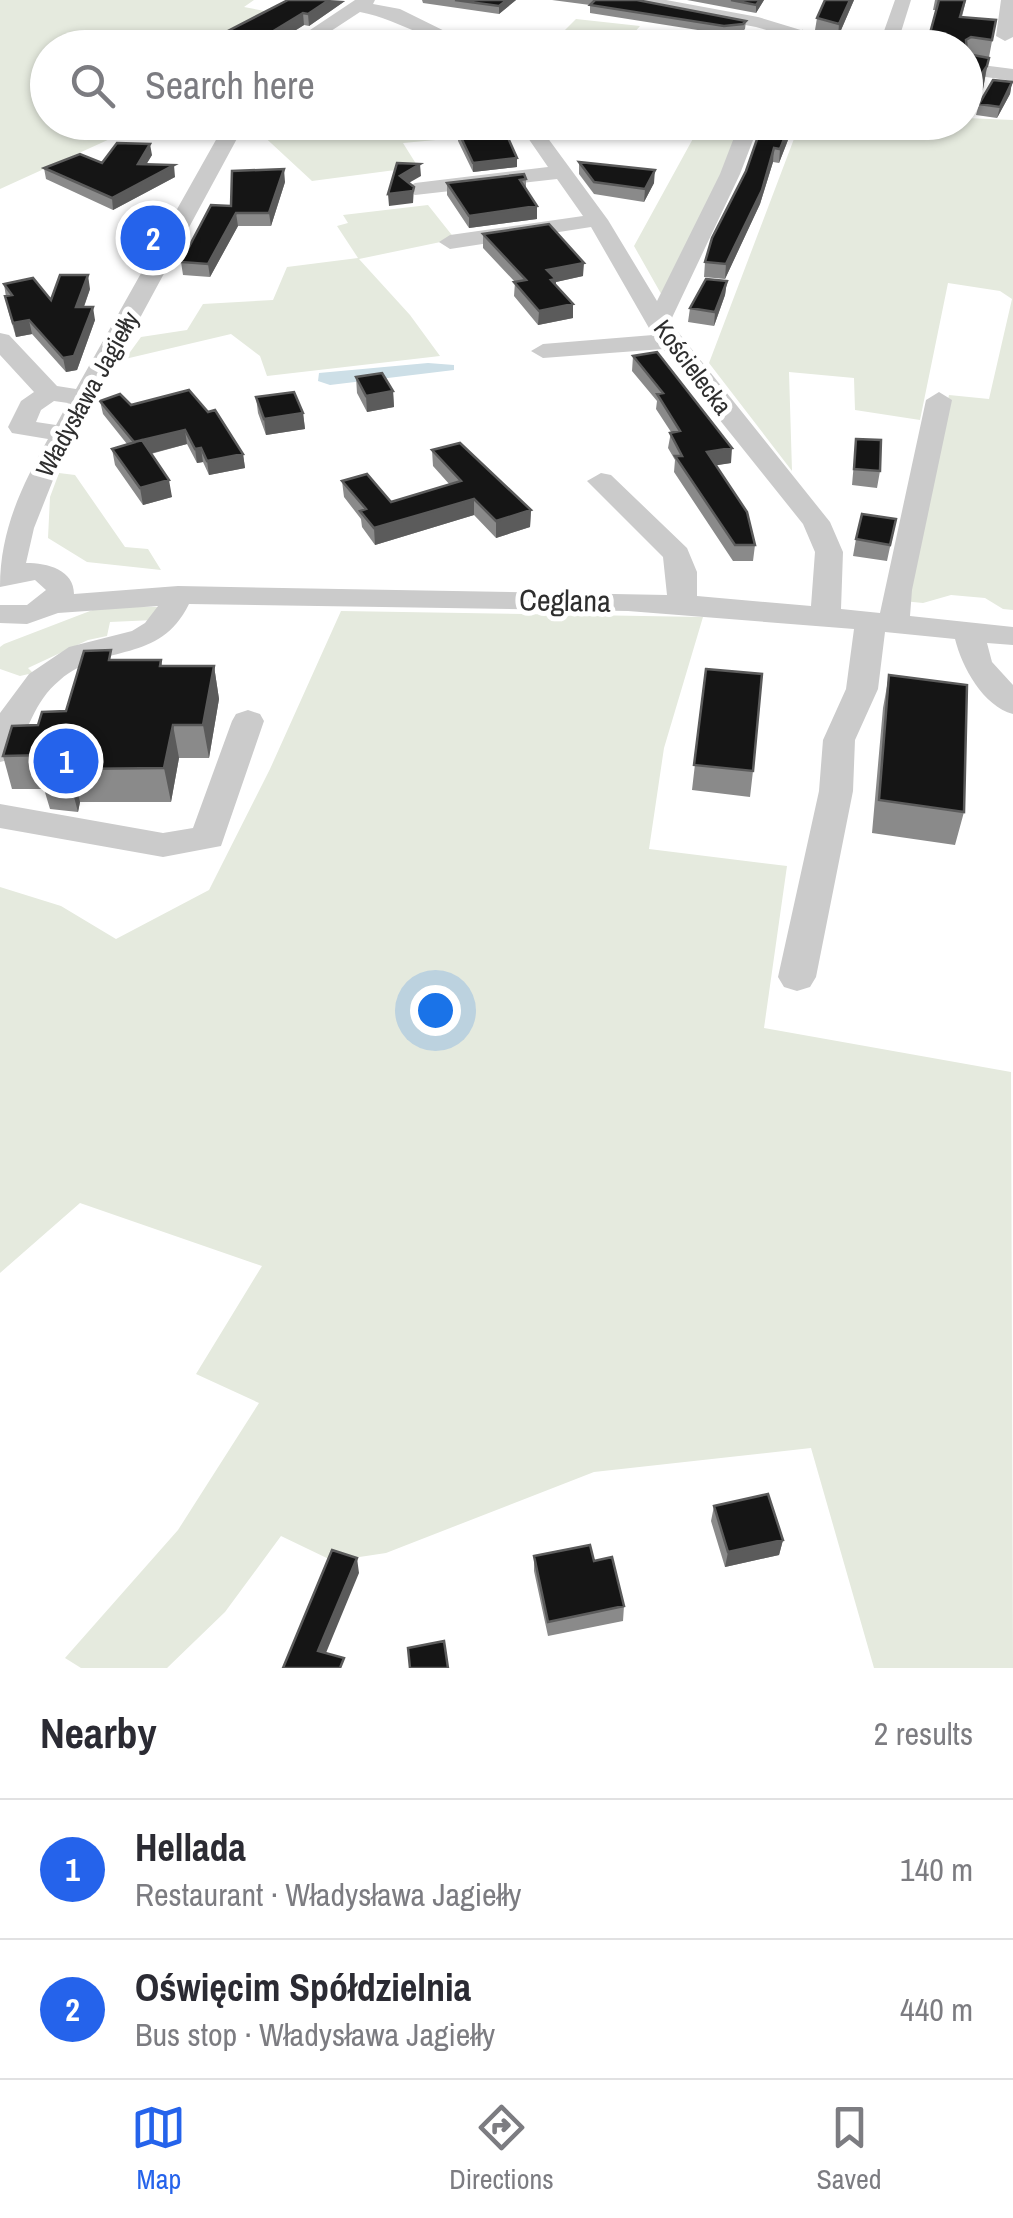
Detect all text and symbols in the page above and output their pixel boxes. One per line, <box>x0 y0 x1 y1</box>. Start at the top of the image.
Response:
search box <box>30 30 983 140</box>
icon: search <box>65 58 120 113</box>
text: Search here <box>145 60 315 111</box>
pin: 2 <box>120 200 186 276</box>
street label: Władysława Jagiełły <box>27 304 147 483</box>
street label: Kościelecka <box>646 313 740 422</box>
street label: Ceglana <box>519 579 611 621</box>
pin: 1 <box>34 724 98 798</box>
your location <box>410 985 461 1036</box>
text: Nearby <box>40 1705 157 1761</box>
text: 2 results <box>874 1712 973 1755</box>
text: Hellada <box>135 1822 246 1873</box>
text: 1 <box>65 1848 80 1891</box>
text: 140 m <box>900 1848 973 1891</box>
text: Restaurant · Władysława Jagiełły <box>135 1873 521 1916</box>
text: Oświęcim Spółdzielnia <box>135 1962 471 2013</box>
text: 2 <box>65 1988 80 2031</box>
text: 440 m <box>900 1988 973 2031</box>
text: Bus stop · Władysława Jagiełły <box>135 2013 495 2056</box>
tab: Map <box>131 2100 186 2198</box>
tab: Directions <box>449 2100 554 2198</box>
tab: Saved <box>817 2100 882 2198</box>

